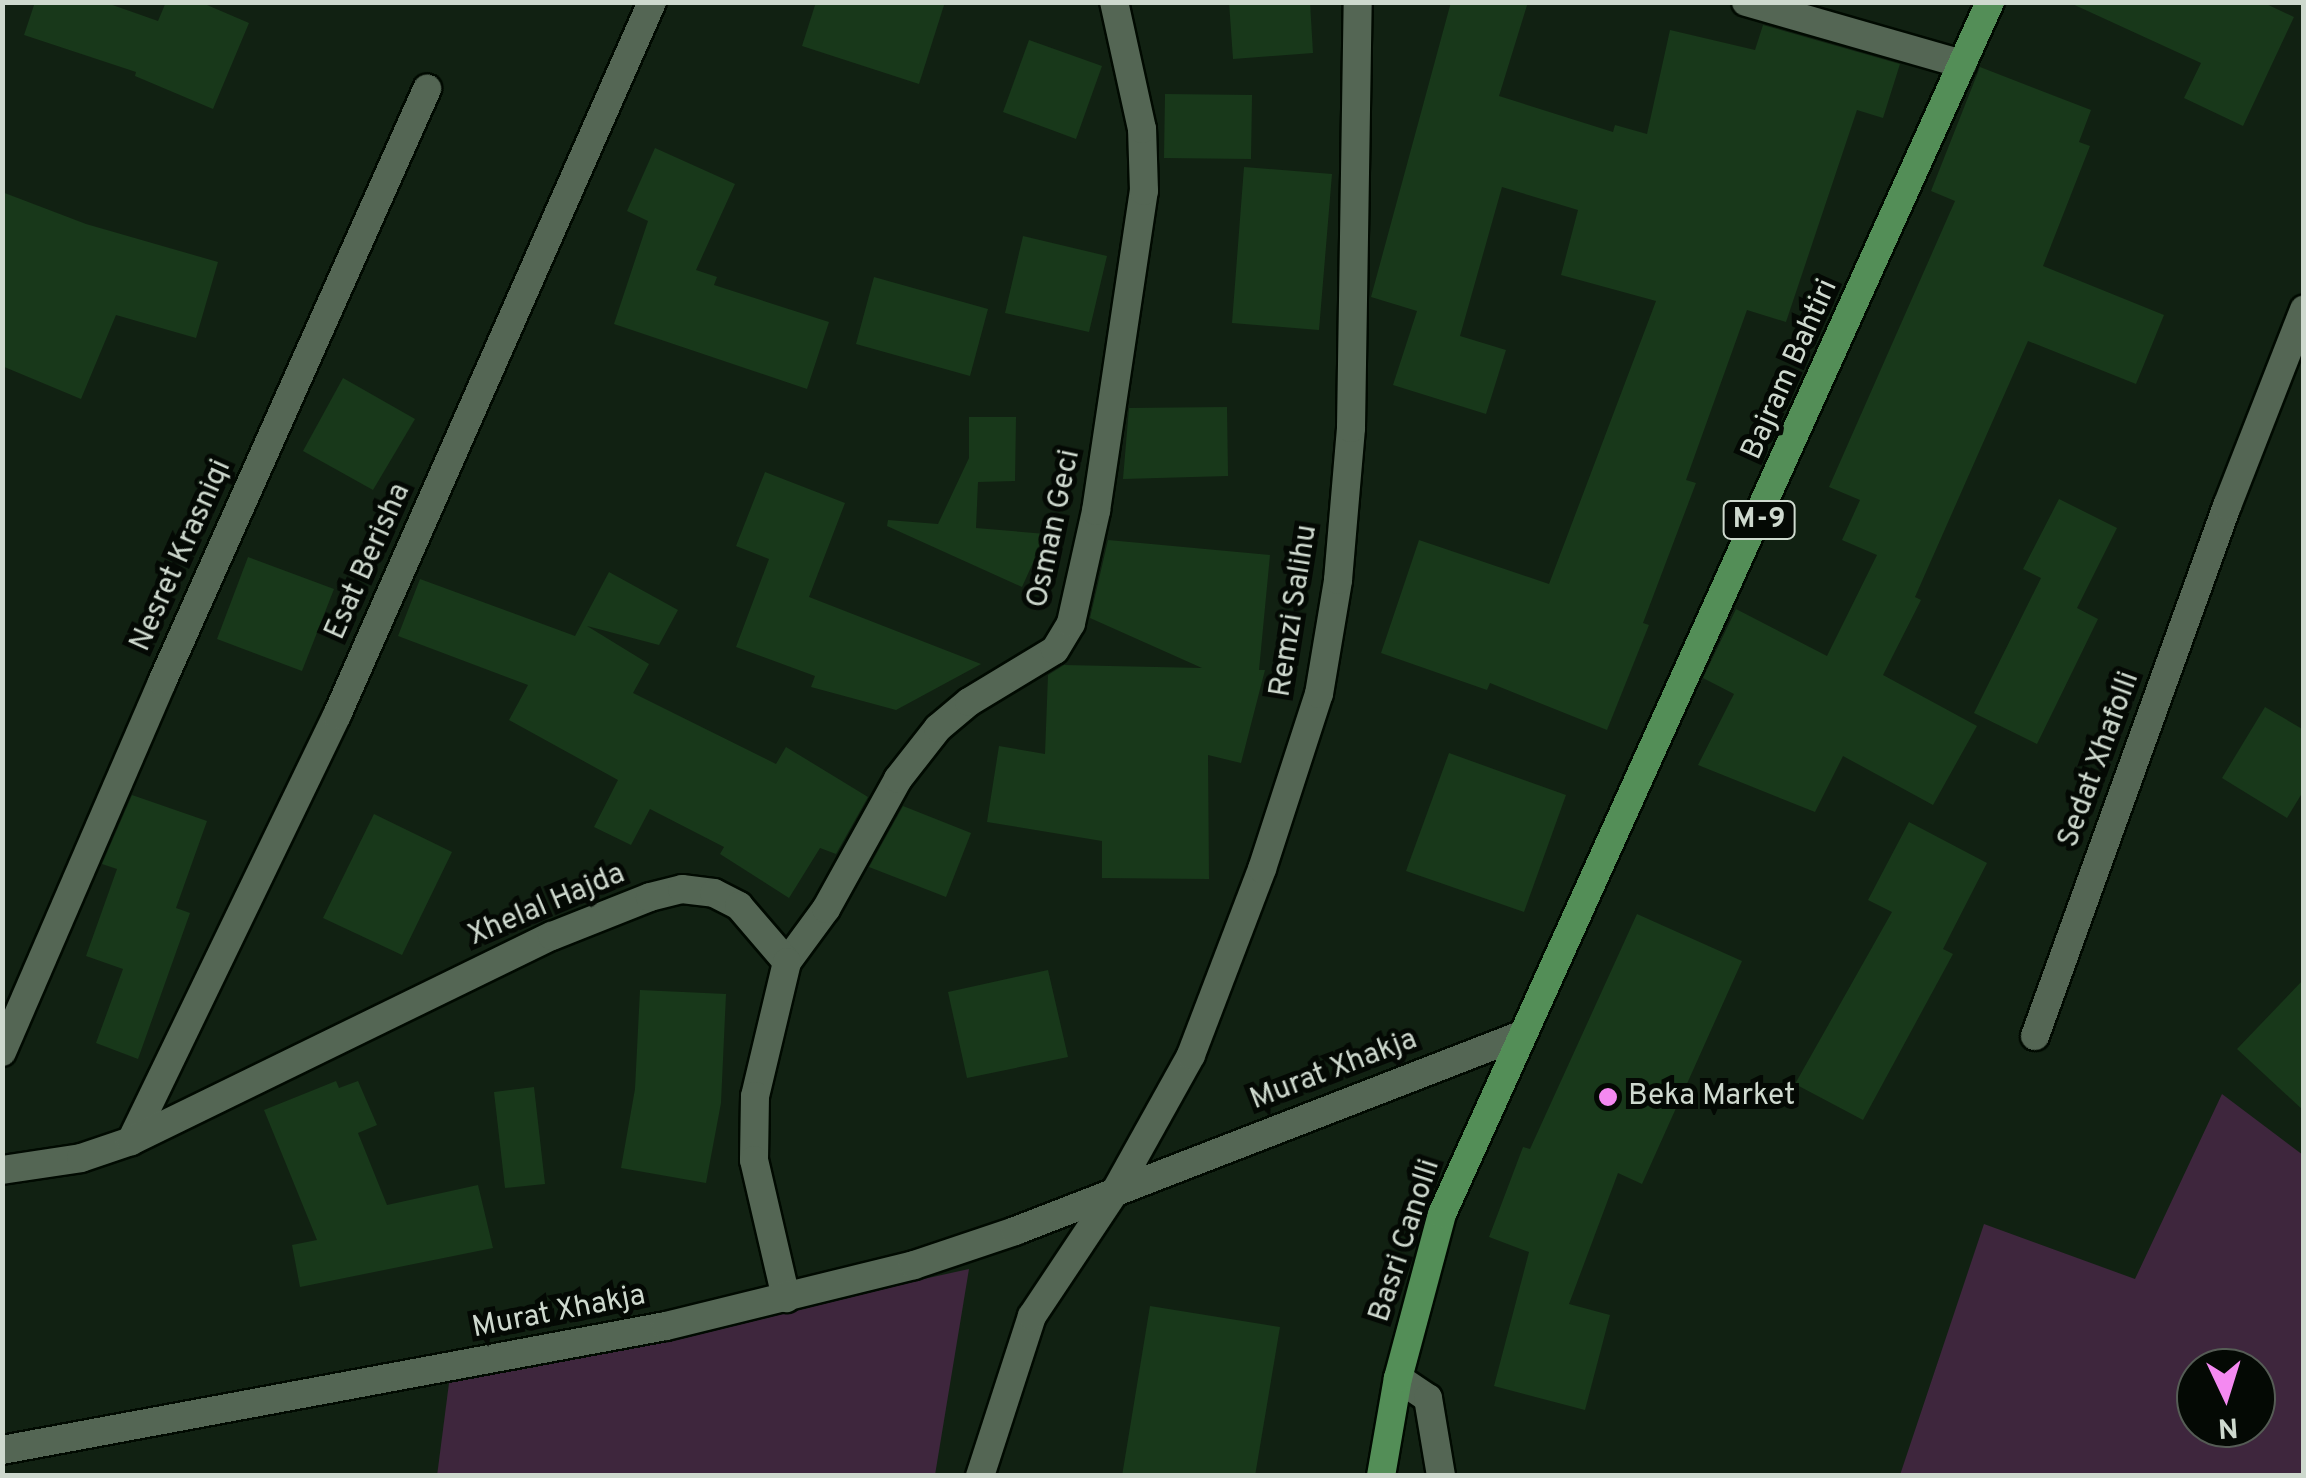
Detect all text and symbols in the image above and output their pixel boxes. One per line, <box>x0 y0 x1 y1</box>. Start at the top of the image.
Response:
street label: Bajram Bahtiri <box>1735 274 1847 466</box>
street label: Osman Geci <box>1021 447 1089 611</box>
street label: Nesret Krasniqi <box>124 455 240 657</box>
street label: Esat Berisha <box>319 478 419 646</box>
road number: M-9 <box>1722 497 1796 543</box>
street label: Remzi Salihu <box>1264 522 1326 700</box>
street label: Sedat Xhafolli <box>2052 667 2148 853</box>
street label: Xhelal Hajda <box>463 857 631 955</box>
street label: Murat Xhakja <box>1246 1023 1422 1119</box>
place label: Beka Market <box>1628 1079 1795 1115</box>
marker: Beka Market <box>1597 1086 1619 1108</box>
street label: Basri Canolli <box>1363 1155 1449 1327</box>
street label: Murat Xhakja <box>469 1279 649 1347</box>
north arrow <box>2176 1348 2276 1448</box>
text: N <box>2217 1407 2239 1445</box>

